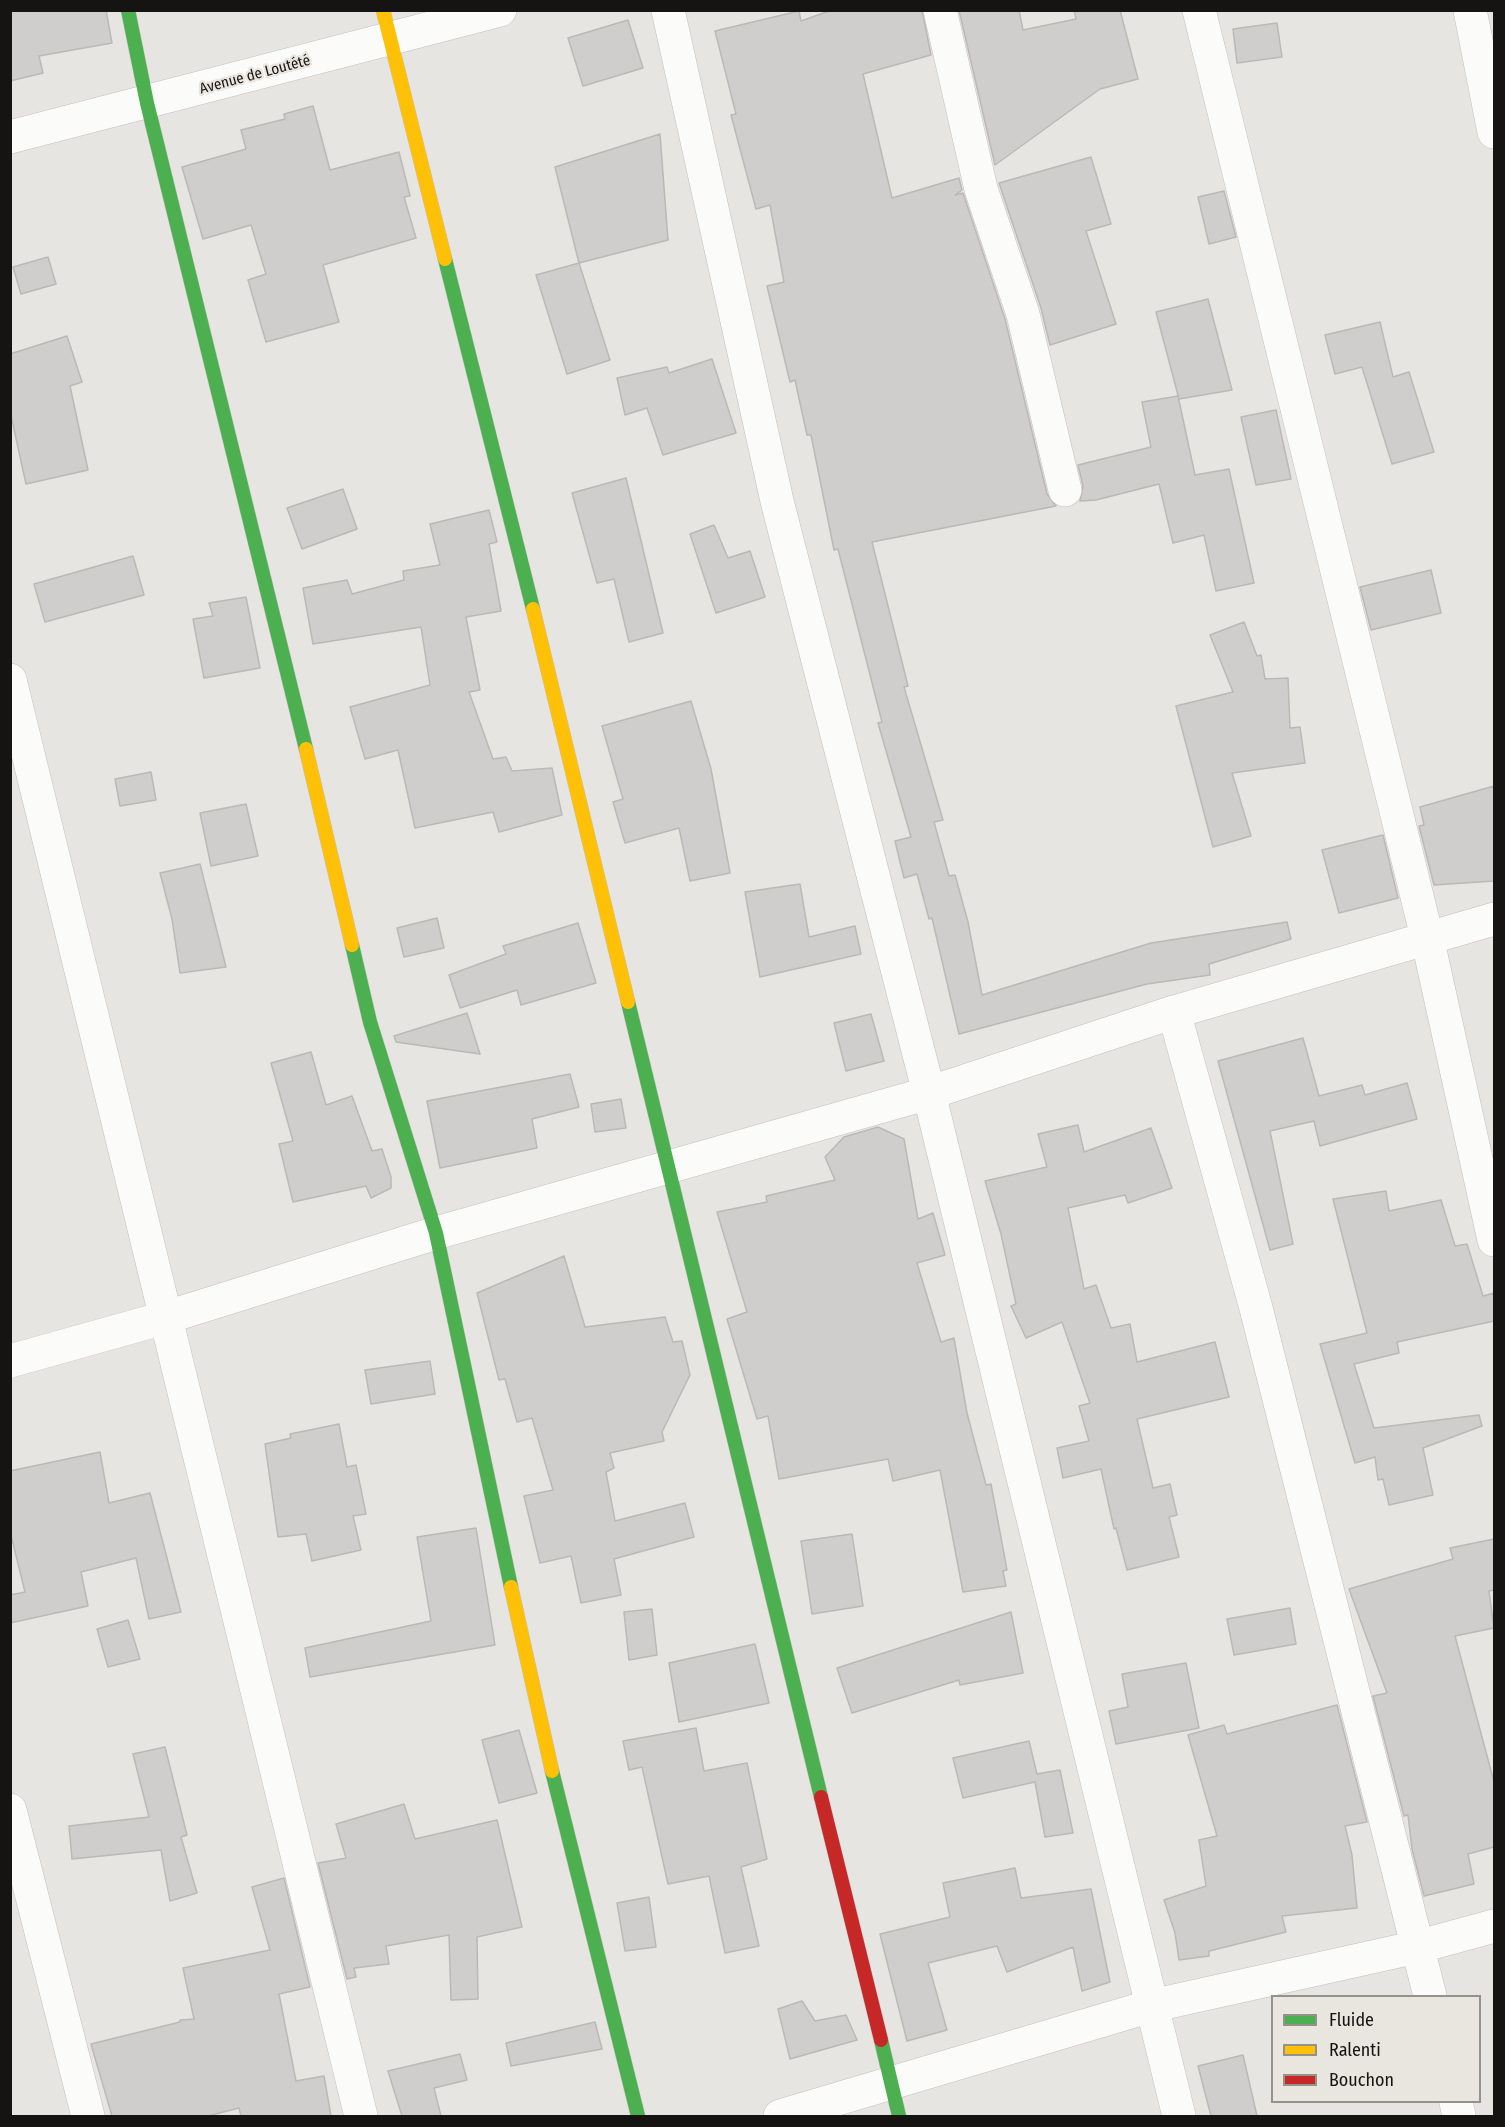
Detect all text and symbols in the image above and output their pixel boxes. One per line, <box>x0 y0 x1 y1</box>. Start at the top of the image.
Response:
street label: Avenue de Loutété <box>198 52 312 98</box>
legend <box>1271 1995 1481 2103</box>
text: Fluide <box>1329 2009 1374 2031</box>
text: Ralenti <box>1329 2039 1381 2061</box>
text: Bouchon <box>1329 2069 1394 2091</box>

